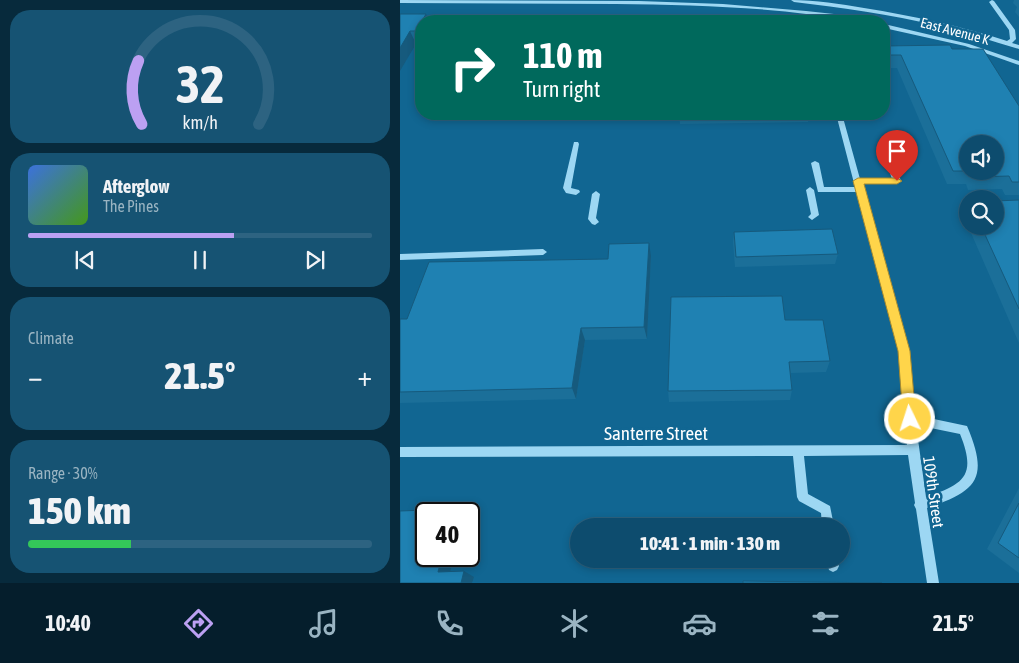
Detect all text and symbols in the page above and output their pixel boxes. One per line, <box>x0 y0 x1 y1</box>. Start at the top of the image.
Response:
street label: East Avenue K <box>919 14 991 48</box>
icon: right <box>440 35 505 100</box>
text: 110 m <box>523 35 602 75</box>
text: 32 <box>176 54 224 114</box>
text: Turn right <box>523 76 600 102</box>
text: km/h <box>182 112 218 133</box>
pin <box>876 130 918 181</box>
map controls <box>959 135 1004 235</box>
button: sound <box>959 135 1004 180</box>
icon: arrive <box>883 137 911 165</box>
text: Afterglow <box>103 175 170 197</box>
button: search <box>959 190 1004 235</box>
text: The Pines <box>103 197 159 215</box>
icon: previous <box>71 246 99 274</box>
icon: pause <box>186 246 214 274</box>
icon: next <box>301 246 329 274</box>
text: Climate <box>28 329 74 347</box>
text: 21.5° <box>165 354 235 397</box>
text: − <box>28 360 43 392</box>
text: + <box>357 360 372 392</box>
position arrow <box>883 392 935 444</box>
street label: Santerre Street <box>604 422 708 444</box>
street label: 109th Street <box>920 455 948 529</box>
text: Range · 30% <box>28 464 98 482</box>
text: 150 km <box>28 489 131 532</box>
speed limit sign: 40 <box>415 502 480 567</box>
text: 10:41 · 1 min · 130 m <box>640 532 780 554</box>
icon: directions <box>181 606 216 641</box>
icon: music <box>306 606 341 641</box>
icon: phone <box>432 606 467 641</box>
icon: climate <box>557 606 592 641</box>
icon: car <box>682 606 717 641</box>
icon: filters <box>808 606 843 641</box>
text: 10:40 <box>45 610 91 636</box>
text: 21.5° <box>933 610 974 636</box>

